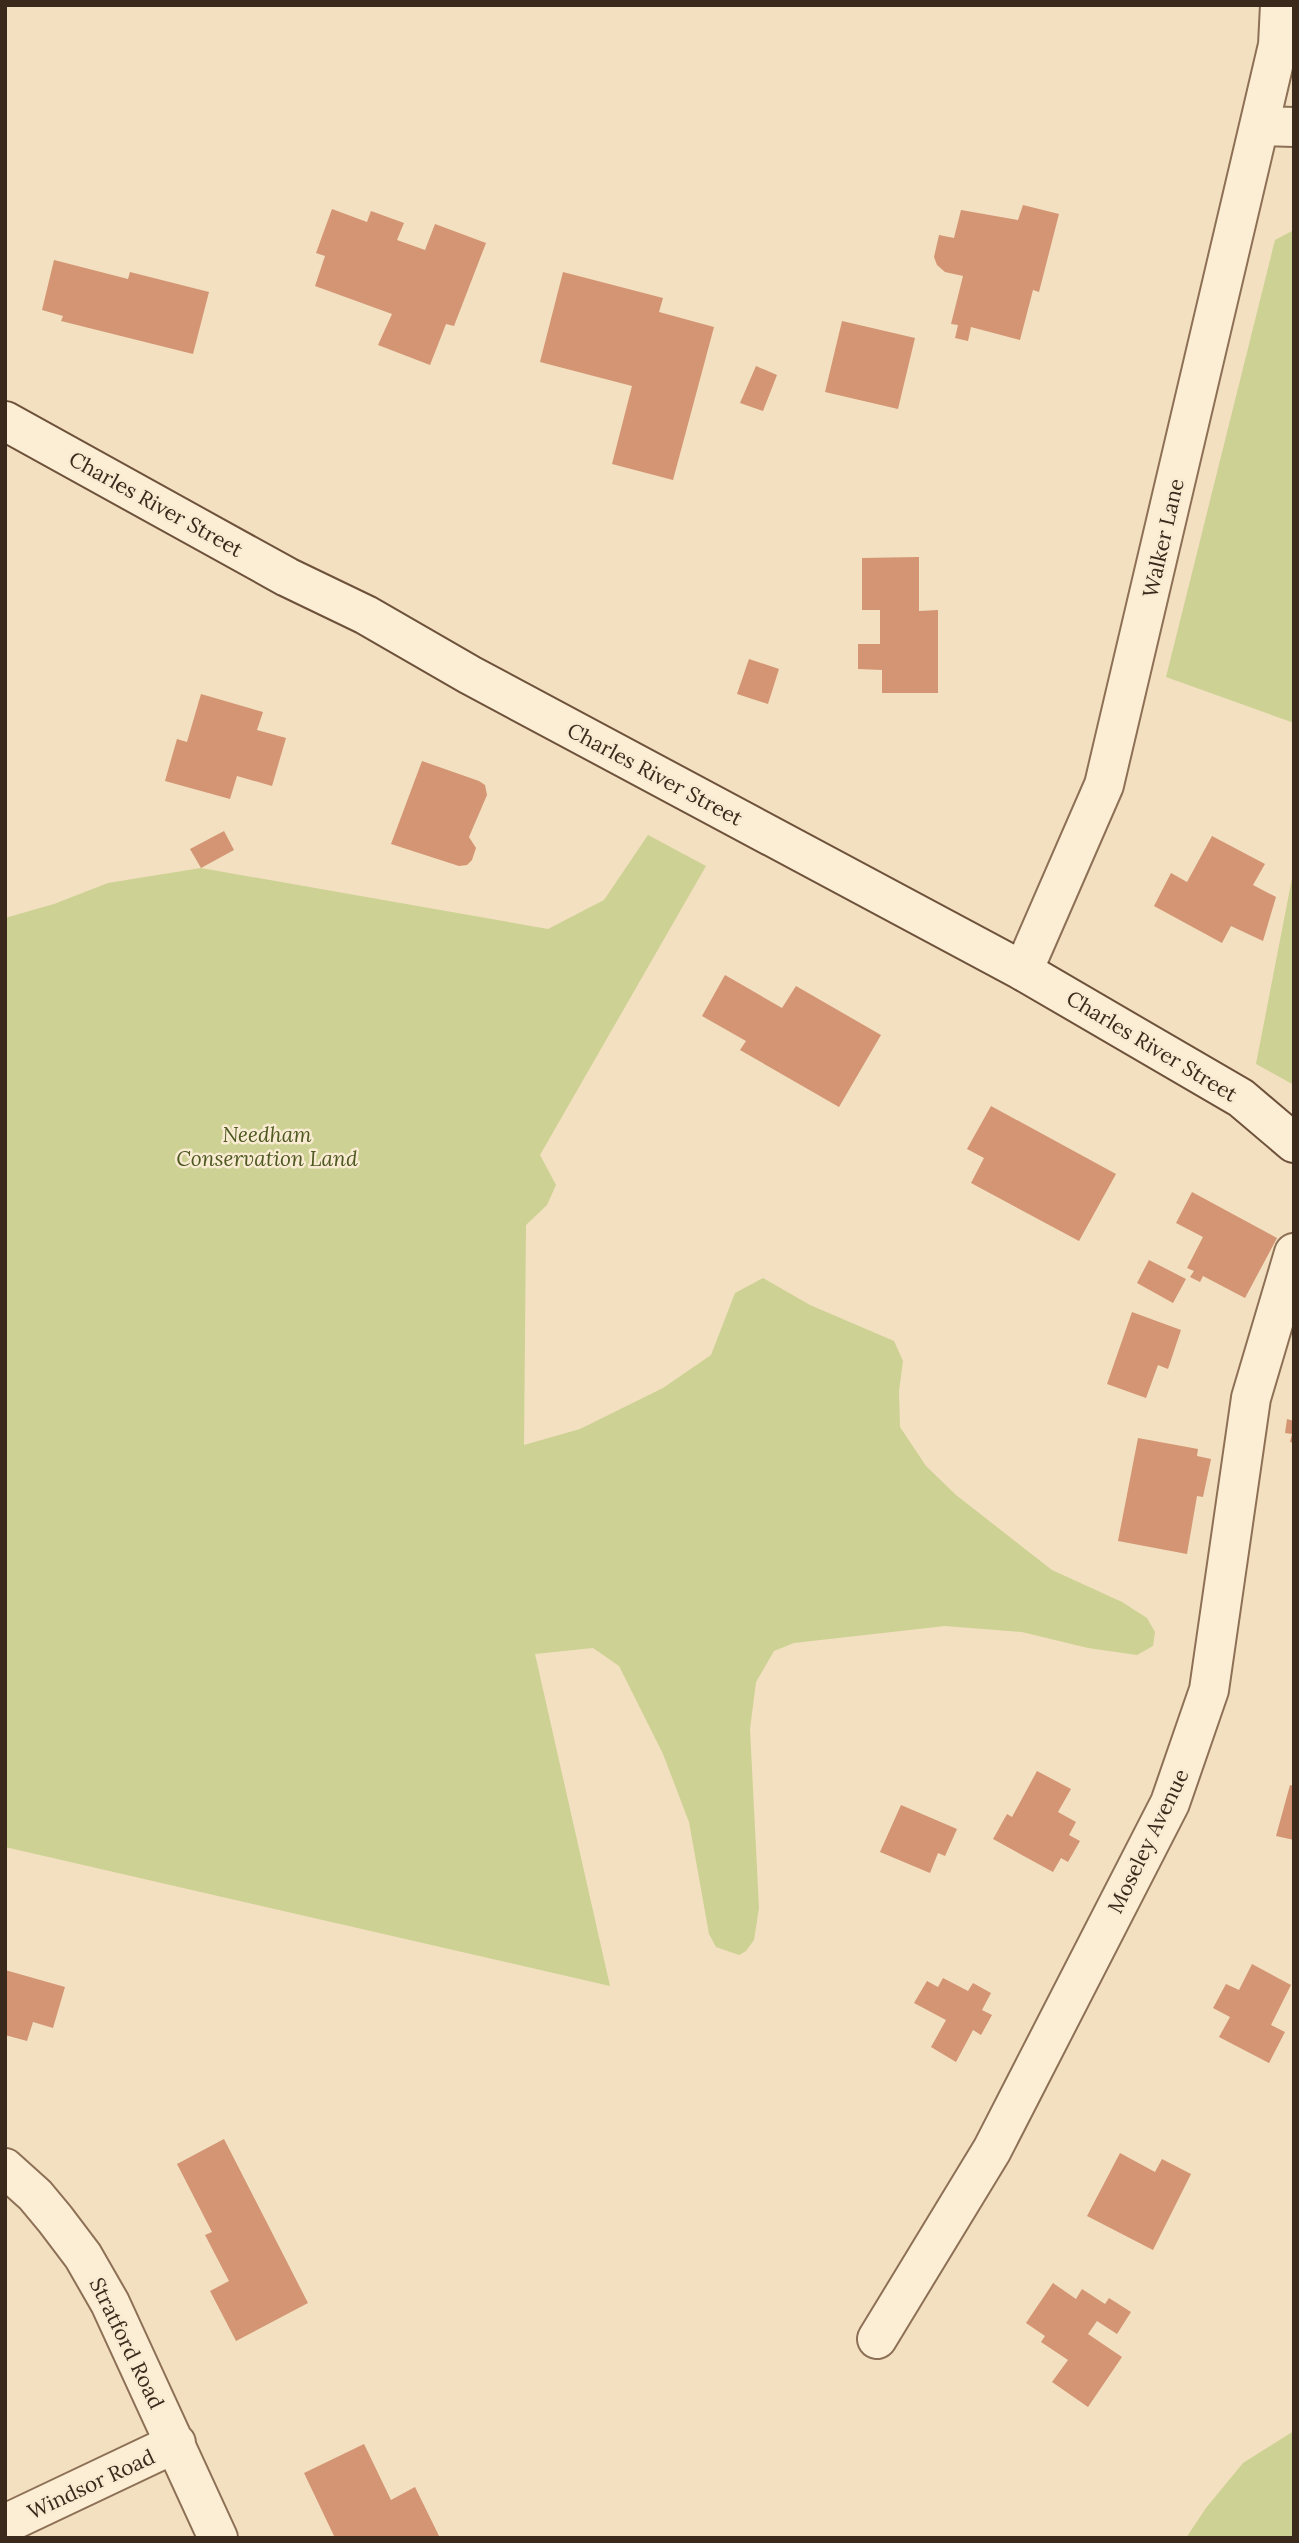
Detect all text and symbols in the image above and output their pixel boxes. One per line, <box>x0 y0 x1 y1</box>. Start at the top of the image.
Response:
street label: Charles River Street <box>64 445 248 563</box>
street label: Walker Lane <box>1136 476 1190 600</box>
street label: Charles River Street <box>563 716 748 832</box>
street label: Charles River Street <box>1062 984 1243 1108</box>
park label: Needham Conservation Land <box>176 1121 358 1172</box>
street label: Moseley Avenue <box>1101 1764 1195 1918</box>
street label: Stratford Road <box>84 2273 170 2413</box>
street label: Windsor Road <box>23 2443 159 2525</box>

